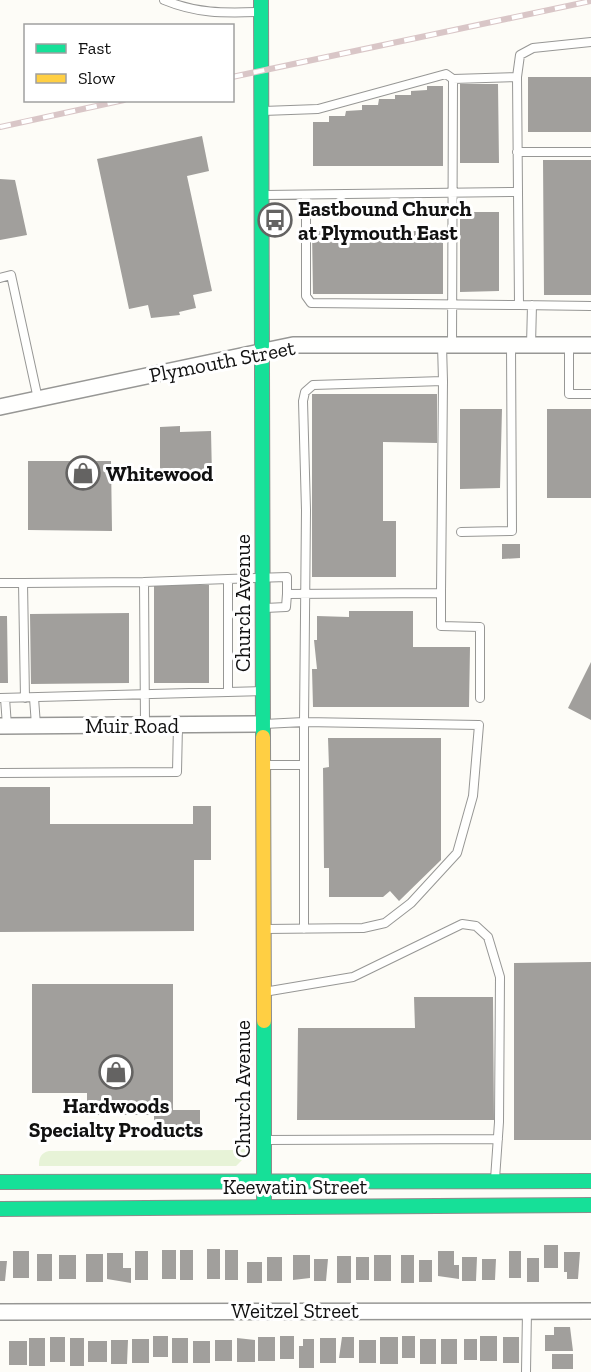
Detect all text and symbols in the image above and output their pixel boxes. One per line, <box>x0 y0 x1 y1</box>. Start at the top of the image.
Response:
legend <box>24 24 234 102</box>
text: Fast <box>78 37 111 59</box>
text: Slow <box>78 67 115 89</box>
place label: Eastbound Church at Plymouth East <box>298 196 472 245</box>
bus stop icon: Eastbound Church at Plymouth East <box>257 202 293 238</box>
street label: Plymouth Street <box>147 335 297 387</box>
shop icon: Whitewood <box>65 455 101 491</box>
place label: Whitewood <box>106 461 213 486</box>
street label: Church Avenue <box>230 534 255 672</box>
street label: Muir Road <box>85 713 180 738</box>
street label: Church Avenue <box>230 1020 255 1158</box>
shop icon: Hardwoods Specialty Products <box>98 1054 134 1090</box>
place label: Hardwoods Specialty Products <box>29 1093 204 1142</box>
street label: Keewatin Street <box>223 1174 368 1199</box>
street label: Weitzel Street <box>231 1298 359 1323</box>

